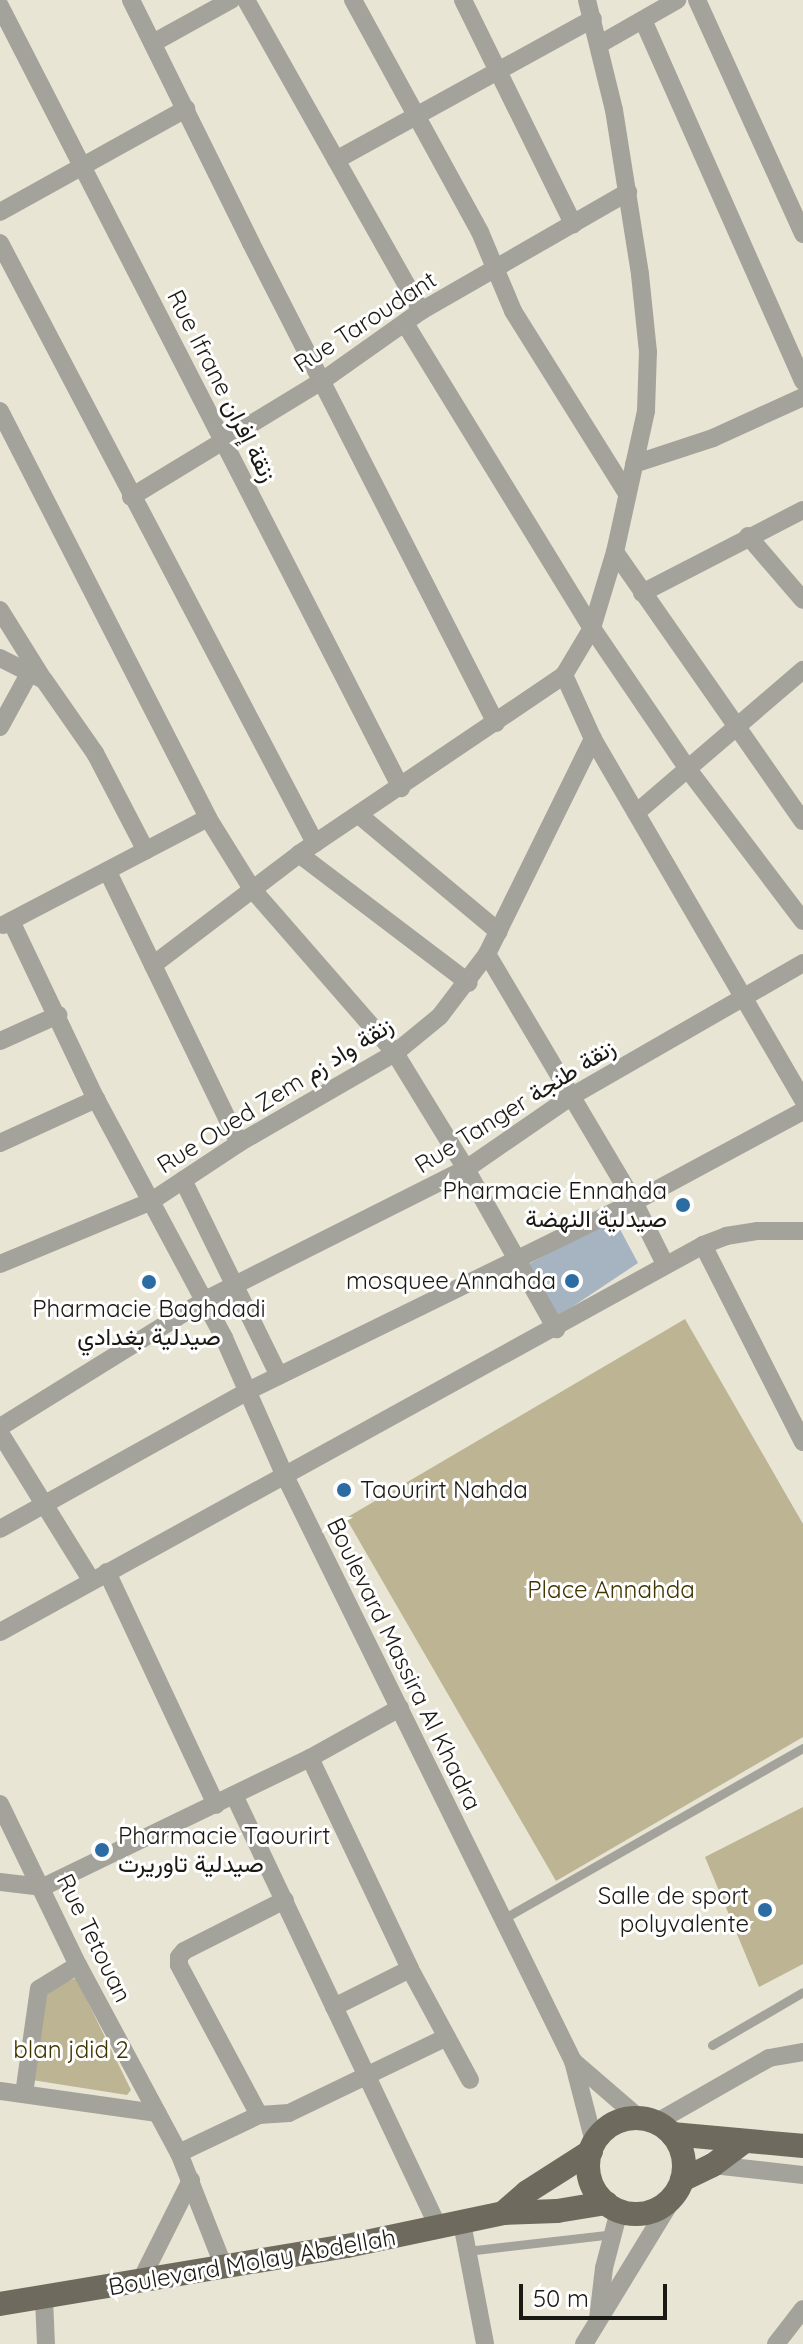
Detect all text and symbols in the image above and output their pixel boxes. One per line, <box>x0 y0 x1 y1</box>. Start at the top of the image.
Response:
street label: Rue Taroudant <box>288 265 442 379</box>
street label: Rue Ifrane زنقة إفران <box>161 285 283 487</box>
street label: Rue Oued Zem زنقة واد زم <box>152 1010 398 1180</box>
street label: Rue Tanger زنقة طنجة <box>409 1033 621 1179</box>
place label: Pharmacie Ennahda صيدلية النهضة <box>443 1177 667 1233</box>
marker: Pharmacie Ennahda صيدلية النهضة <box>674 1196 692 1214</box>
place label: mosquee Annahda <box>346 1267 556 1295</box>
marker: mosquee Annahda <box>563 1272 581 1290</box>
marker: Pharmacie Baghdadi صيدلية بغدادي <box>140 1273 158 1291</box>
place label: Pharmacie Baghdadi صيدلية بغدادي <box>32 1295 266 1351</box>
place label: Taourirt Nahda <box>360 1476 528 1504</box>
marker: Taourirt Nahda <box>335 1481 353 1499</box>
street label: Boulevard Massira Al Khadra <box>321 1513 487 1815</box>
park label: Place Annahda <box>527 1576 695 1604</box>
place label: Pharmacie Taourirt صيدلية تاوريرت <box>118 1822 330 1878</box>
marker: Pharmacie Taourirt صيدلية تاوريرت <box>93 1841 111 1859</box>
street label: Rue Tetouan <box>51 1869 137 2007</box>
place label: Salle de sport polyvalente <box>598 1882 749 1938</box>
marker: Salle de sport polyvalente <box>756 1901 774 1919</box>
park label: blan jdid 2 <box>13 2036 129 2064</box>
street label: Boulevard Molay Abdellah <box>106 2223 398 2301</box>
scale bar <box>523 2268 671 2318</box>
text: 50 m <box>533 2283 589 2313</box>

